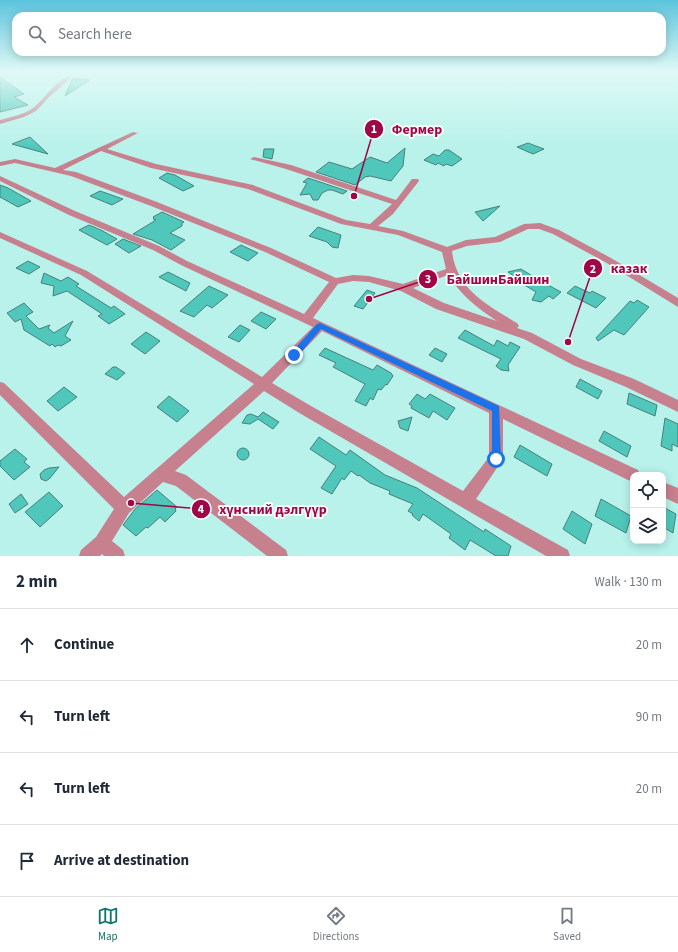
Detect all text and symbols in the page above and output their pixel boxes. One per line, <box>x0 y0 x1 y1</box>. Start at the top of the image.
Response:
search box <box>12 12 666 56</box>
icon: search <box>26 23 48 45</box>
text: Search here <box>58 24 132 45</box>
callout: Фермер <box>364 116 450 142</box>
text: Фермер <box>392 120 442 140</box>
text: 1 <box>371 121 377 138</box>
callout: казак <box>583 255 656 281</box>
text: казак <box>611 259 648 279</box>
text: 2 <box>590 261 596 278</box>
callout: БайшинБайшин <box>418 266 557 292</box>
text: БайшинБайшин <box>447 270 549 290</box>
text: 3 <box>425 271 431 288</box>
route end <box>285 346 303 364</box>
route start <box>487 450 505 468</box>
map controls <box>630 472 666 544</box>
button: locate <box>630 472 666 508</box>
callout: хүнсний дэлгүүр <box>191 496 335 522</box>
text: хүнсний дэлгүүр <box>219 500 327 520</box>
text: 4 <box>198 501 205 518</box>
button: layers <box>630 508 666 544</box>
text: 2 min <box>16 570 57 594</box>
text: Walk · 130 m <box>594 573 662 591</box>
icon: ahead <box>16 634 38 656</box>
text: Continue <box>54 634 114 655</box>
text: 20 m <box>636 636 662 654</box>
icon: left <box>16 706 38 728</box>
text: Turn left <box>54 706 110 727</box>
text: 90 m <box>636 708 662 726</box>
icon: left <box>16 778 38 800</box>
text: Turn left <box>54 778 110 799</box>
text: 20 m <box>636 780 662 798</box>
icon: arrive <box>16 850 38 872</box>
text: Arrive at destination <box>54 850 189 871</box>
tab: Map <box>97 905 119 944</box>
tab: Directions <box>313 905 359 944</box>
tab: Saved <box>553 905 581 944</box>

